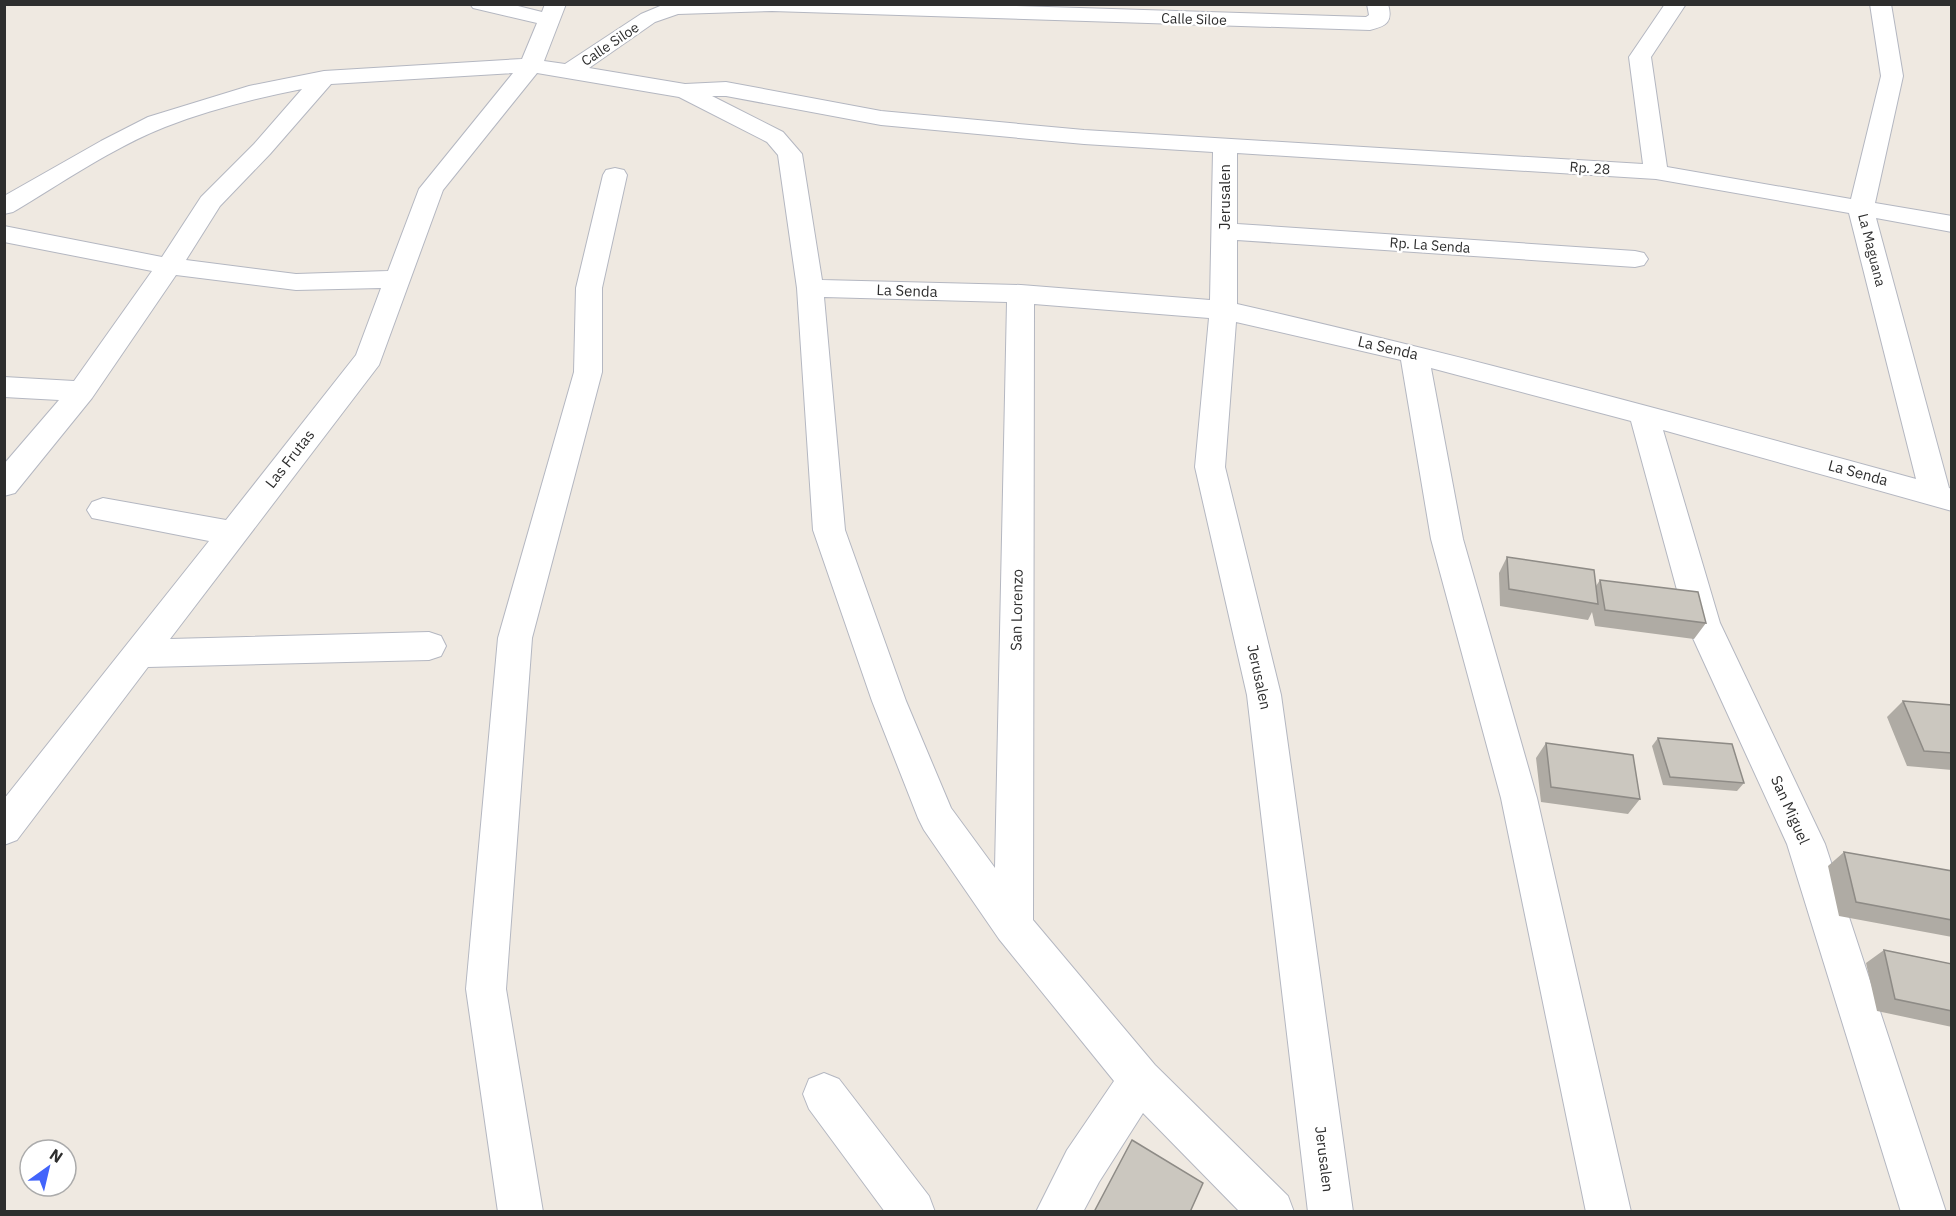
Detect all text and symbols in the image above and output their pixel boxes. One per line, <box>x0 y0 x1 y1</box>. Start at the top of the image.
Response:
street label: Calle Siloe <box>1161 9 1227 29</box>
street label: Calle Siloe <box>578 18 643 70</box>
street label: Rp. 28 <box>1569 158 1611 178</box>
street label: Jerusalen <box>1215 164 1234 230</box>
street label: La Maguana <box>1854 212 1890 289</box>
street label: Rp. La Senda <box>1389 233 1472 257</box>
street label: La Senda <box>876 280 938 301</box>
street label: La Senda <box>1356 331 1420 364</box>
street label: Las Frutas <box>261 426 318 492</box>
street label: La Senda <box>1826 455 1890 490</box>
street label: San Lorenzo <box>1006 569 1027 651</box>
street label: Jerusalen <box>1243 643 1276 711</box>
street label: San Miguel <box>1767 772 1814 847</box>
street label: Jerusalen <box>1311 1125 1338 1193</box>
north arrow <box>18 1138 78 1198</box>
text: N <box>46 1144 67 1167</box>

